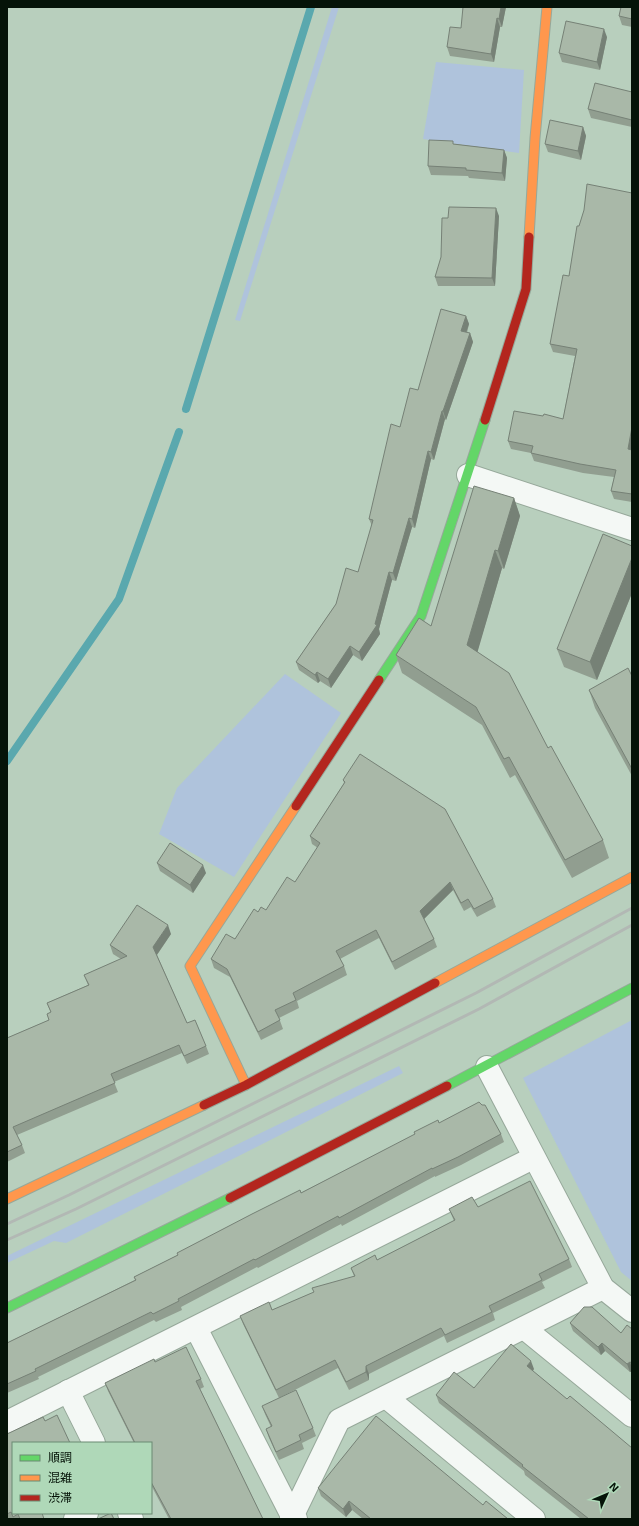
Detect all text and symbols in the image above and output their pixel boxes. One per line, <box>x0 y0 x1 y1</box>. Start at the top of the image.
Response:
legend <box>12 1442 152 1514</box>
text: 順調 <box>48 1450 72 1464</box>
text: 混雑 <box>48 1470 72 1484</box>
north arrow <box>587 1474 627 1514</box>
text: N <box>607 1479 622 1494</box>
text: 渋滞 <box>48 1490 72 1504</box>

